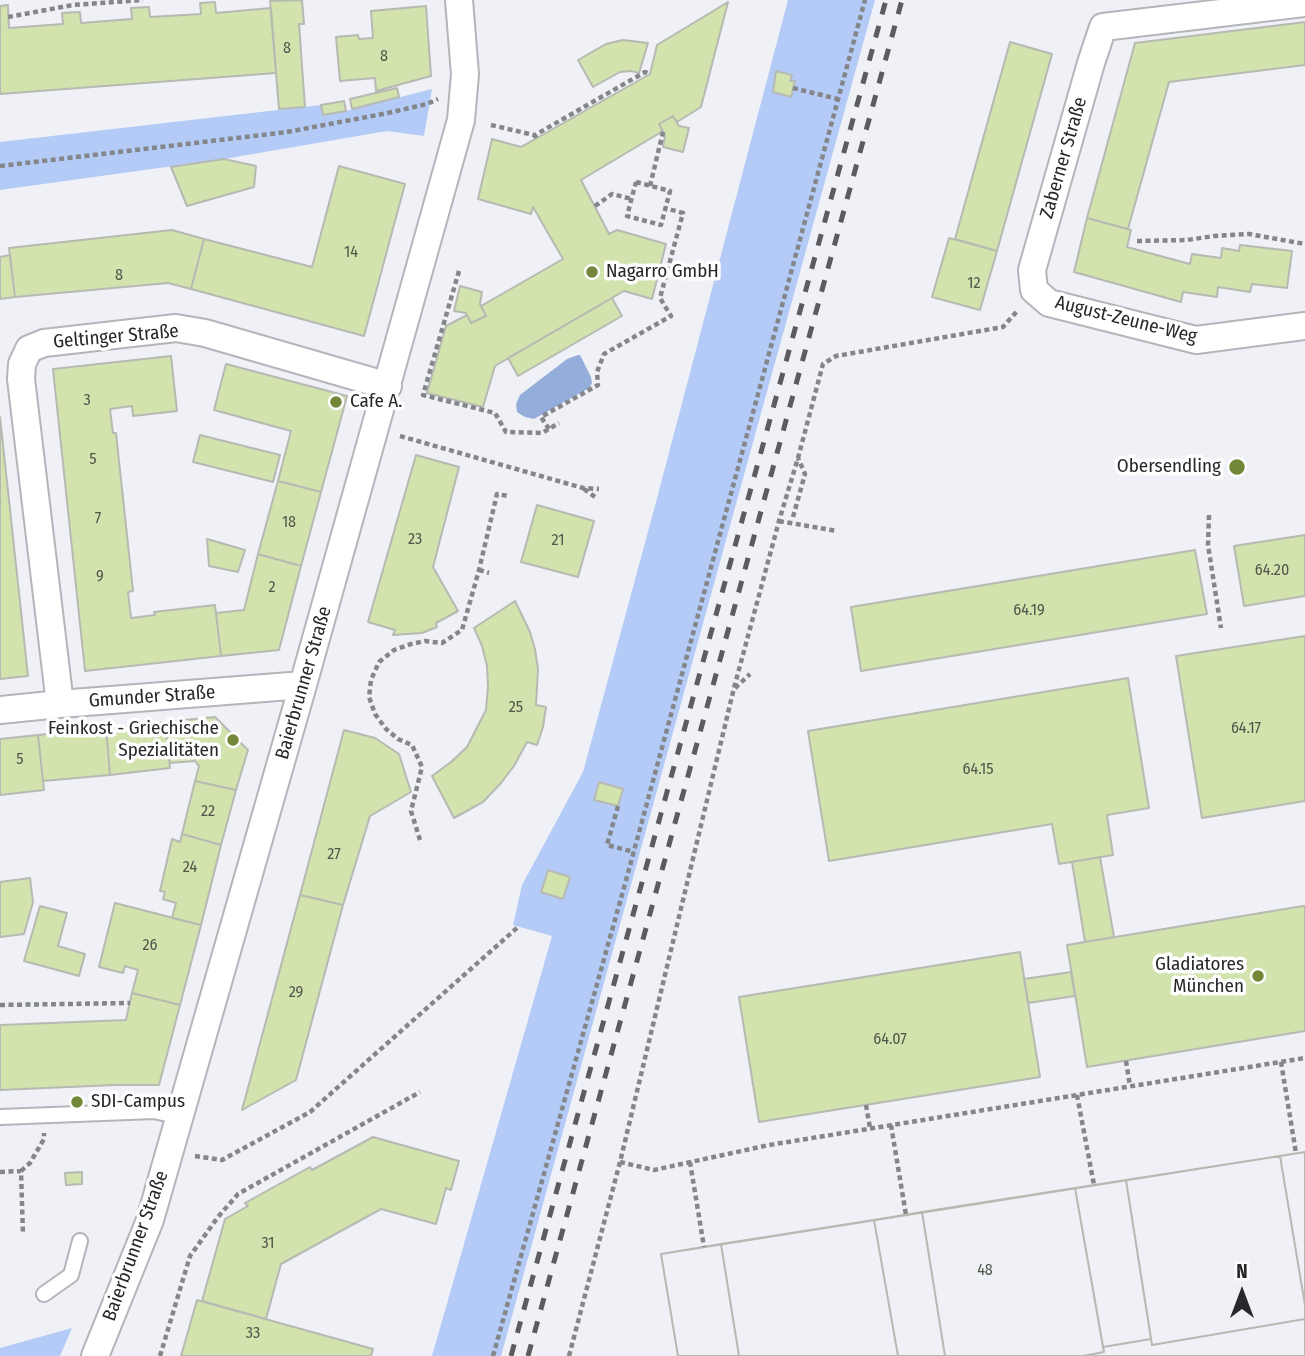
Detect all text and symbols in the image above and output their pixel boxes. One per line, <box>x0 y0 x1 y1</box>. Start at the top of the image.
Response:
house number: 8 <box>283 39 291 59</box>
house number: 8 <box>380 47 388 67</box>
street label: Zaberner Straße <box>1036 95 1092 221</box>
house number: 14 <box>344 243 358 263</box>
place label: Nagarro GmbH <box>606 261 719 283</box>
marker: Nagarro GmbH <box>584 264 600 280</box>
house number: 8 <box>115 266 123 286</box>
house number: 12 <box>967 274 981 294</box>
street label: August-Zeune-Weg <box>1053 291 1199 349</box>
street label: Geltinger Straße <box>52 320 180 354</box>
house number: 3 <box>83 391 91 411</box>
place label: Cafe A. <box>350 391 402 413</box>
marker: Cafe A. <box>328 394 344 410</box>
house number: 5 <box>89 450 97 470</box>
place label: Obersendling <box>1117 456 1221 478</box>
marker: Obersendling <box>1227 457 1247 477</box>
house number: 7 <box>95 509 101 529</box>
house number: 18 <box>282 513 296 533</box>
house number: 23 <box>408 530 422 550</box>
house number: 21 <box>552 531 564 551</box>
house number: 64.20 <box>1255 561 1289 581</box>
house number: 9 <box>96 567 104 587</box>
house number: 2 <box>268 578 276 598</box>
house number: 64.19 <box>1013 601 1045 621</box>
street label: Baierbrunner Straße <box>271 604 337 762</box>
street label: Gmunder Straße <box>88 681 216 713</box>
house number: 25 <box>509 698 523 718</box>
place label: Feinkost - Griechische Spezialitäten <box>48 718 219 762</box>
house number: 64.17 <box>1231 719 1261 739</box>
marker: Feinkost - Griechische Spezialitäten <box>225 732 241 748</box>
house number: 5 <box>16 750 24 770</box>
house number: 64.15 <box>962 760 994 780</box>
house number: 22 <box>201 802 215 822</box>
house number: 27 <box>327 845 341 865</box>
house number: 24 <box>183 858 197 878</box>
house number: 26 <box>143 936 157 956</box>
place label: Gladiatores München <box>1155 954 1244 998</box>
marker: Gladiatores München <box>1250 968 1266 984</box>
house number: 29 <box>289 983 303 1003</box>
house number: 64.07 <box>873 1030 907 1050</box>
place label: SDI-Campus <box>91 1091 185 1113</box>
marker: SDI-Campus <box>69 1094 85 1110</box>
street label: Baierbrunner Straße <box>98 1168 174 1324</box>
house number: 31 <box>261 1234 275 1254</box>
north arrow <box>1207 1258 1277 1328</box>
text: N <box>1236 1260 1248 1283</box>
house number: 48 <box>977 1261 993 1281</box>
house number: 33 <box>246 1324 260 1344</box>

